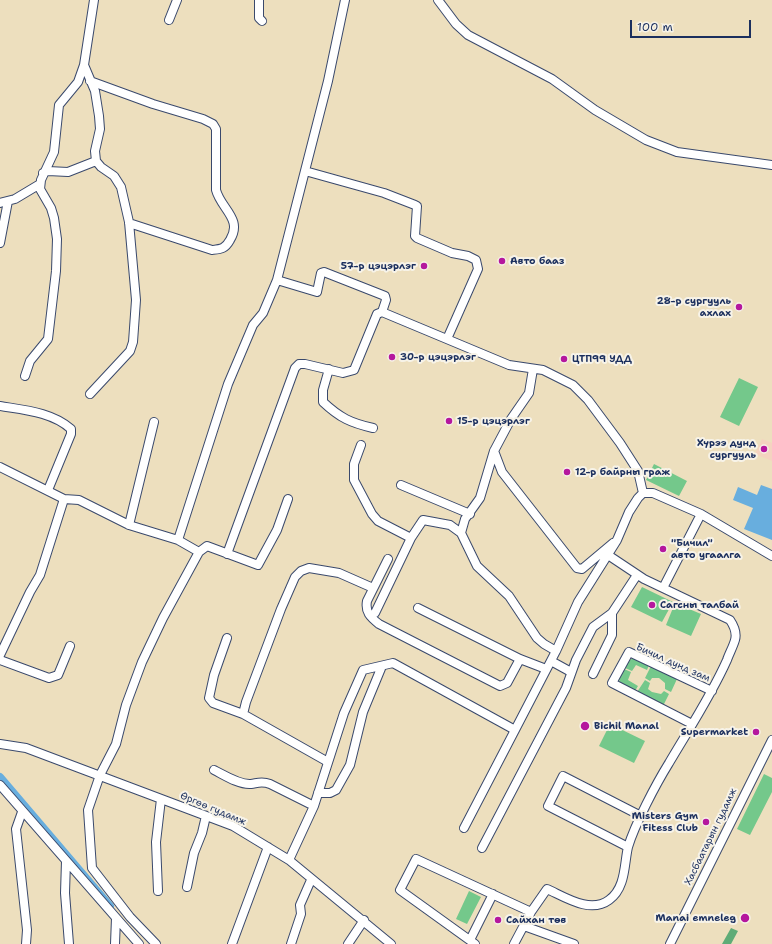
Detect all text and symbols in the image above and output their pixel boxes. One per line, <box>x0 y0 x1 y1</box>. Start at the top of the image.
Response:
scale bar <box>632 12 753 38</box>
text: 100 m <box>637 19 673 35</box>
place label: Авто бааз <box>510 255 564 267</box>
marker: Авто бааз <box>497 256 507 266</box>
place label: 57-р цэцэрлэг <box>341 260 416 272</box>
marker: 57-р цэцэрлэг <box>419 261 429 271</box>
place label: 28-р сургууль ахлах <box>657 295 731 318</box>
marker: 28-р сургууль ахлах <box>734 302 744 312</box>
place label: 30-р цэцэрлэг <box>400 351 476 363</box>
marker: 30-р цэцэрлэг <box>387 352 397 362</box>
place label: ЦТП99 УДД <box>572 353 632 365</box>
marker: ЦТП99 УДД <box>559 354 569 364</box>
place label: 15-р цэцэрлэг <box>457 415 530 427</box>
marker: 15-р цэцэрлэг <box>444 416 454 426</box>
place label: Хүрээ дунд сургууль <box>697 437 756 460</box>
marker: Хүрээ дунд сургууль <box>759 444 769 454</box>
place label: 12-р байрны граж <box>575 466 670 478</box>
marker: 12-р байрны граж <box>562 467 572 477</box>
place label: "Бичил" авто угаалга <box>671 537 741 560</box>
marker: "Бичил" авто угаалга <box>658 544 668 554</box>
place label: Сагсны талбай <box>660 599 739 611</box>
marker: Сагсны талбай <box>647 600 657 610</box>
street label: Бичил дунд зам <box>634 641 712 685</box>
marker: Bichil Manal <box>579 720 591 732</box>
place label: Bichil Manal <box>594 720 659 732</box>
place label: Supermarket <box>681 726 748 738</box>
marker: Supermarket <box>751 727 761 737</box>
street label: Хасбаатарын гудамж <box>682 787 740 887</box>
street label: Өргөө гудамж <box>178 790 248 828</box>
place label: Misters Gym Fitess Club <box>632 810 698 834</box>
marker: Misters Gym Fitess Club <box>701 817 711 827</box>
place label: Manai emneleg <box>655 912 736 924</box>
marker: Manai emneleg <box>739 912 751 924</box>
place label: Сайхан төв <box>506 914 566 926</box>
marker: Сайхан төв <box>493 915 503 925</box>

